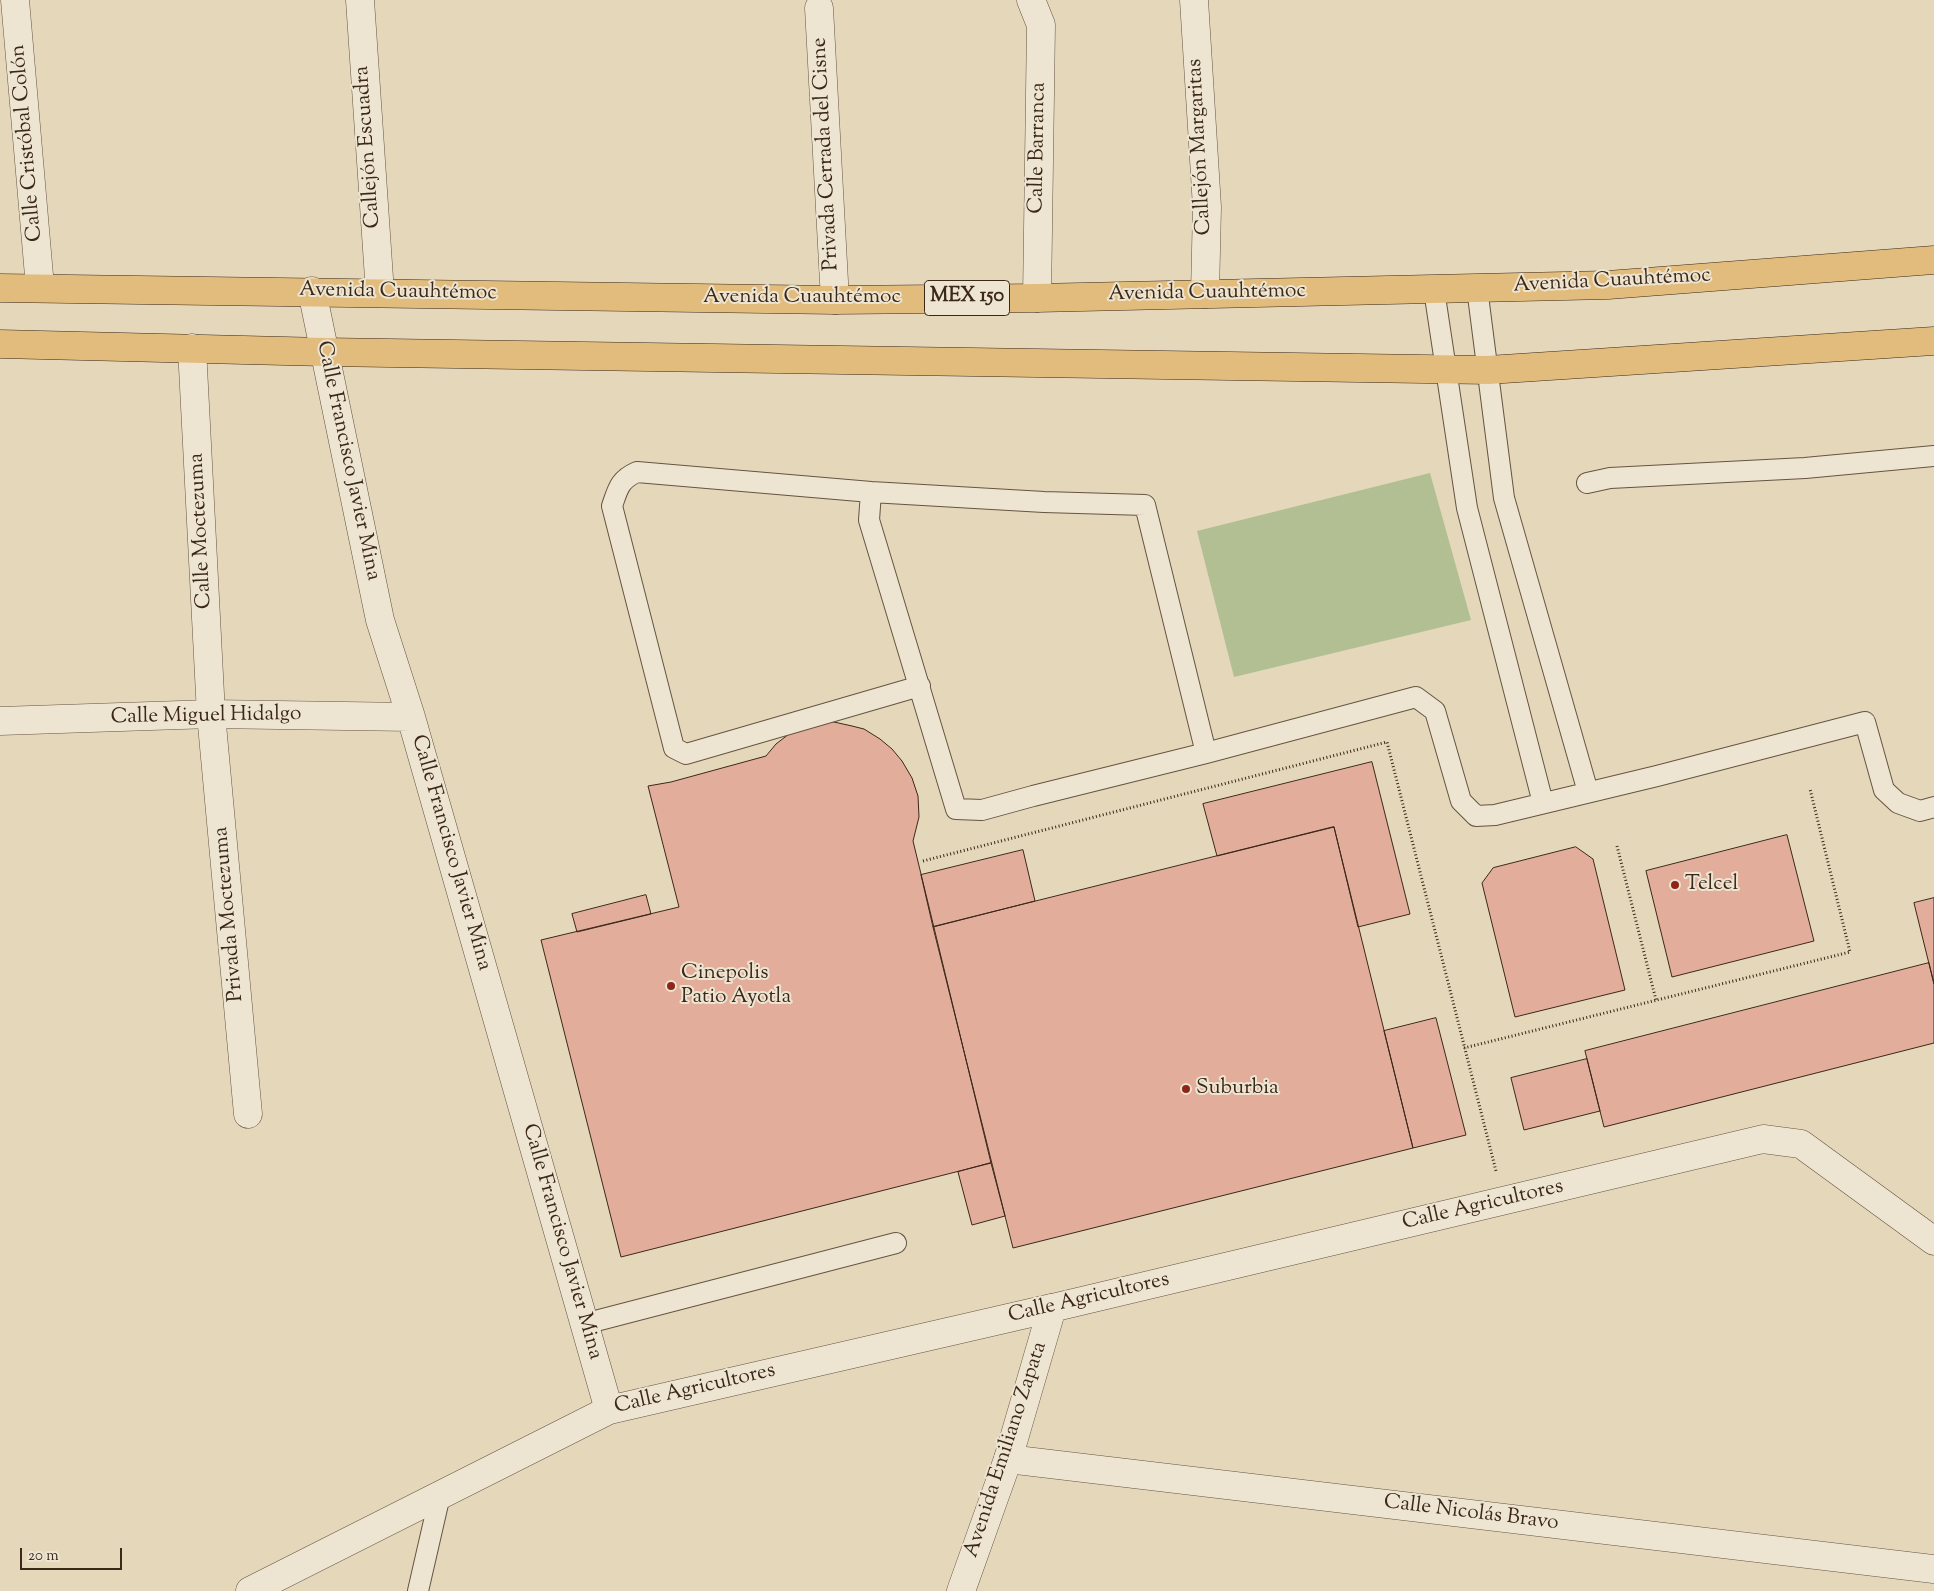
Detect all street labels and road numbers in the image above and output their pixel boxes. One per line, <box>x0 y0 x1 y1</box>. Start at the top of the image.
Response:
street label: Privada Cerrada del Cisne <box>808 37 846 271</box>
street label: Calle Cristóbal Colón <box>7 43 49 243</box>
street label: Callejón Margaritas <box>1184 58 1218 236</box>
street label: Callejón Escuadra <box>351 65 387 229</box>
street label: Calle Barranca <box>1025 82 1053 214</box>
street label: Avenida Cuauhtémoc <box>1513 264 1711 300</box>
street label: Avenida Cuauhtémoc <box>299 279 497 307</box>
road number: MEX 150 <box>924 280 1010 316</box>
street label: Avenida Cuauhtémoc <box>1108 280 1306 308</box>
street label: Avenida Cuauhtémoc <box>703 285 901 311</box>
street label: Calle Francisco Javier Mina <box>309 339 385 583</box>
street label: Calle Moctezuma <box>185 452 219 610</box>
street label: Calle Miguel Hidalgo <box>110 703 302 731</box>
street label: Calle Francisco Javier Mina <box>404 732 496 974</box>
street label: Privada Moctezuma <box>210 825 250 1003</box>
street label: Calle Francisco Javier Mina <box>515 1121 607 1363</box>
street label: Calle Agricultores <box>1400 1175 1566 1237</box>
street label: Calle Agricultores <box>1006 1268 1172 1330</box>
street label: Avenida Emiliano Zapata <box>960 1339 1054 1561</box>
street label: Calle Agricultores <box>612 1359 778 1421</box>
street label: Calle Nicolás Bravo <box>1382 1491 1560 1537</box>

